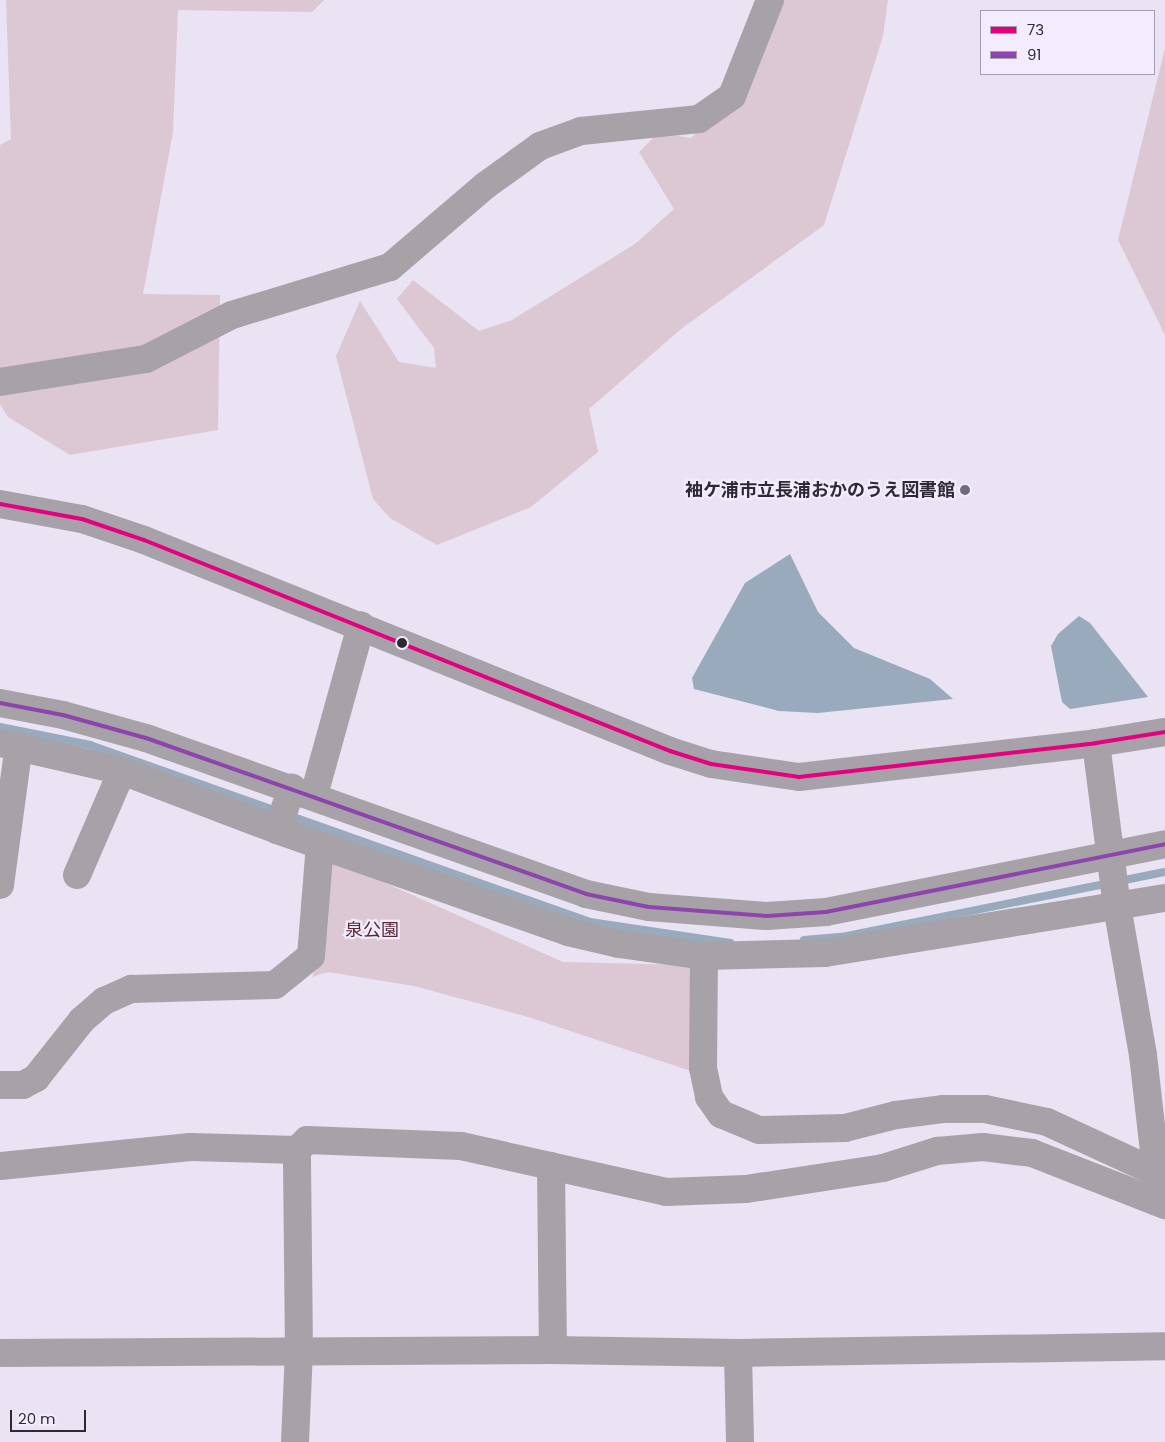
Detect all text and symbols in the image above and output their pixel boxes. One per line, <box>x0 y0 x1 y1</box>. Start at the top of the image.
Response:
legend <box>980 10 1155 75</box>
text: 73 <box>1027 19 1044 40</box>
text: 91 <box>1027 44 1041 65</box>
place label: 袖ケ浦市立長浦おかのうえ図書館 <box>685 479 955 501</box>
marker: 袖ケ浦市立長浦おかのうえ図書館 <box>959 484 971 496</box>
unlabelled marker <box>397 638 407 648</box>
park label: 泉公園 <box>345 919 399 941</box>
scale bar <box>12 1400 89 1432</box>
text: 20 m <box>18 1408 56 1429</box>

